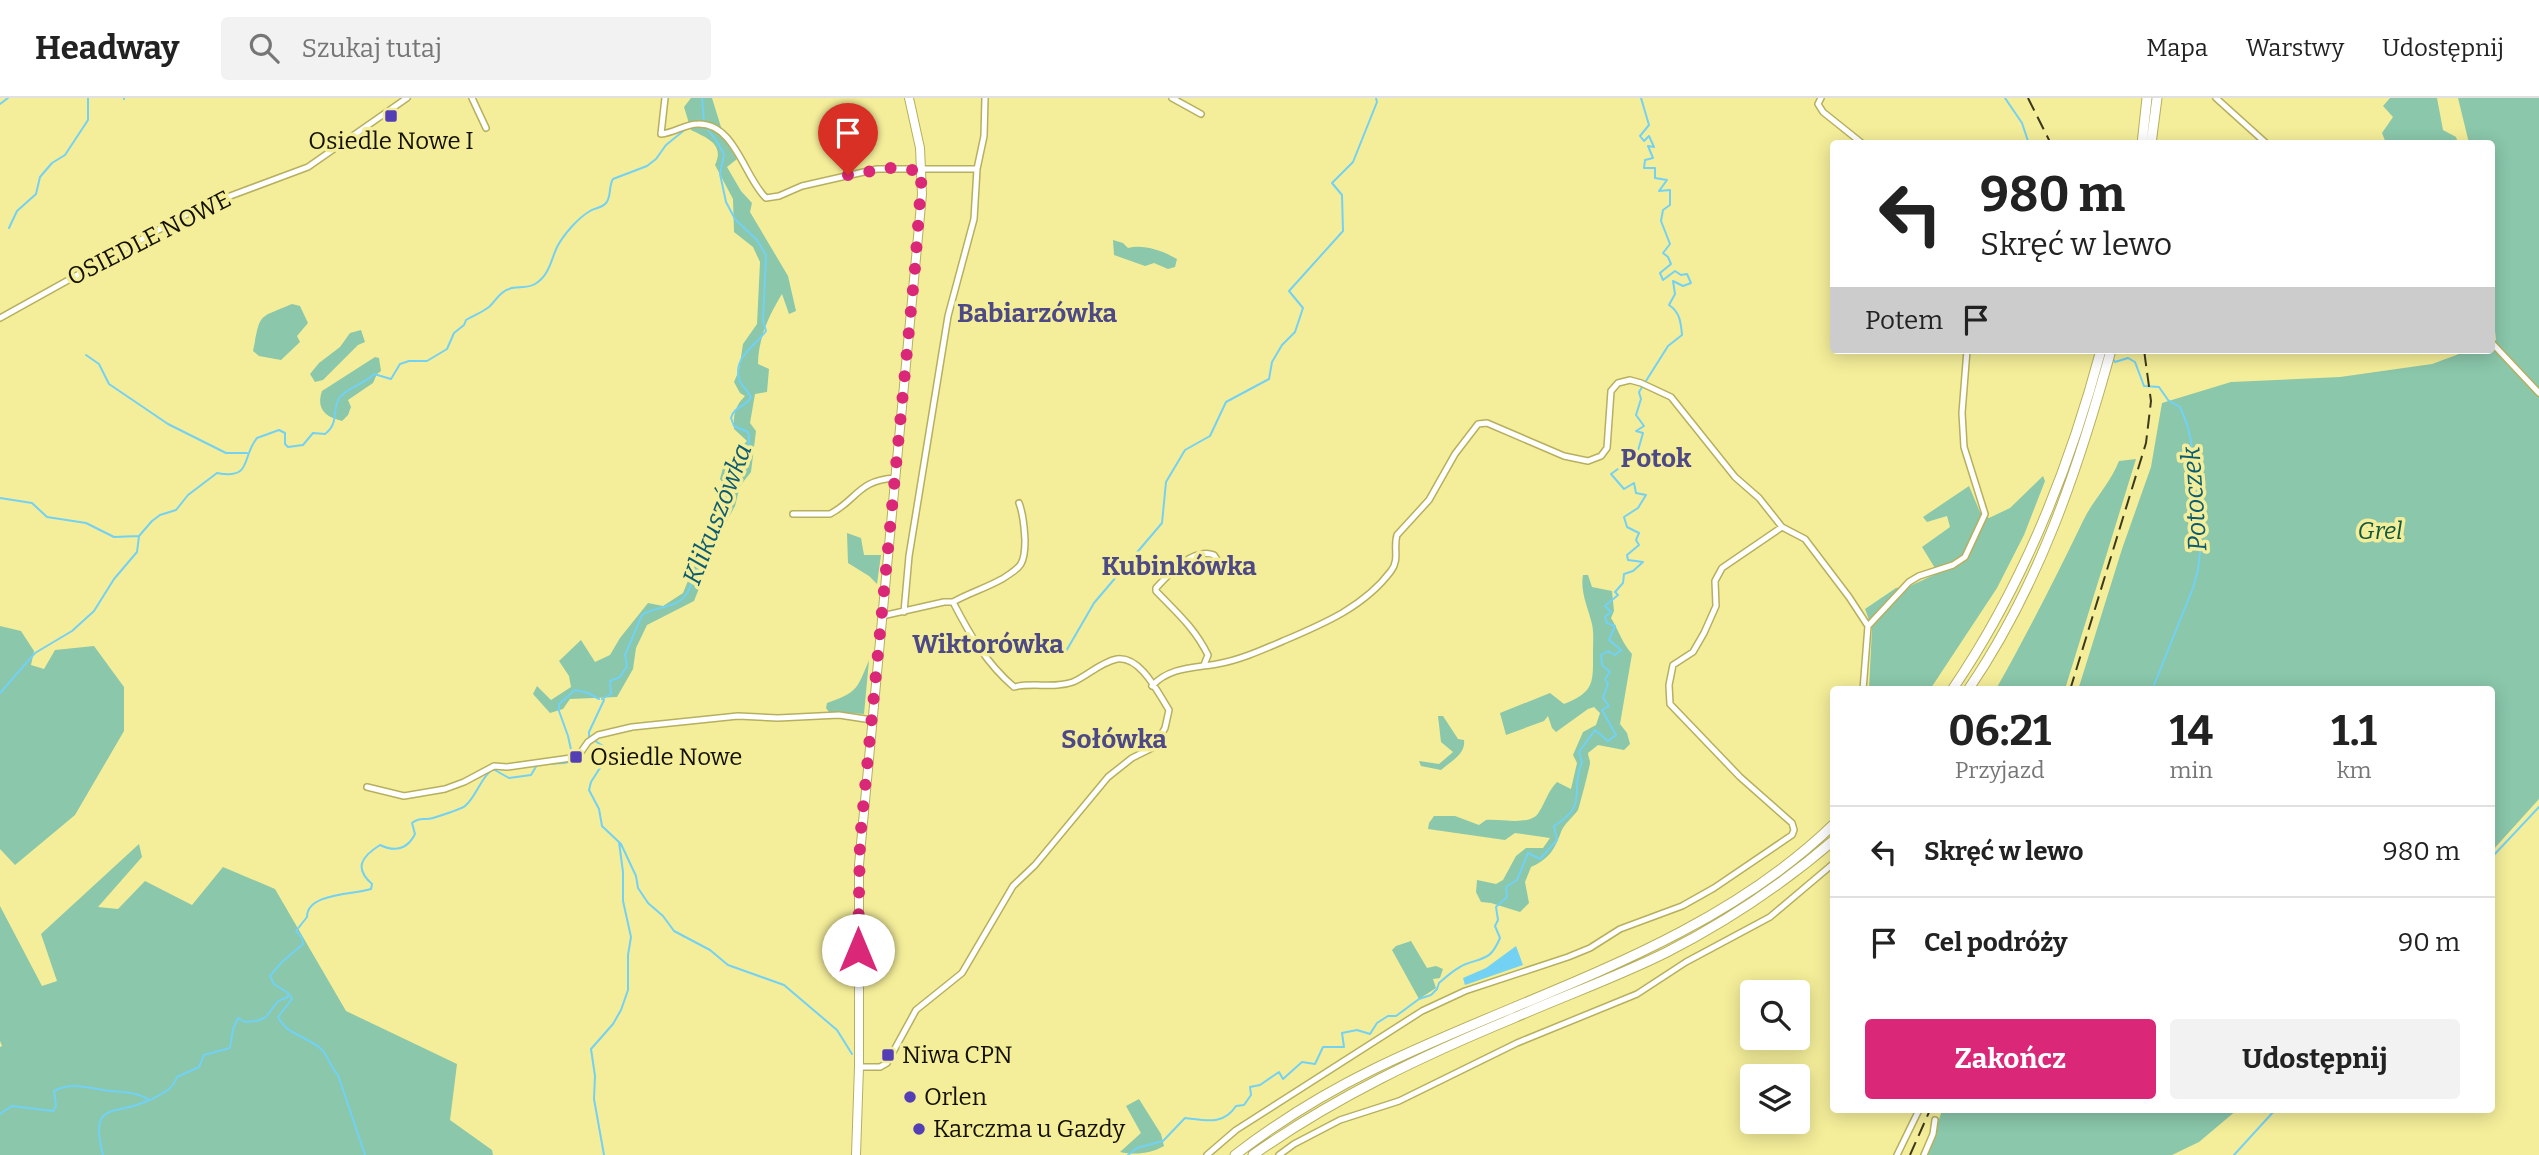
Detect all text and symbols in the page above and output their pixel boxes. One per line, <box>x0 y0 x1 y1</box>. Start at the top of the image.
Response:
search box <box>221 17 711 80</box>
text: Headway <box>35 28 179 68</box>
icon: search <box>245 29 283 67</box>
text: Szukaj tutaj <box>301 33 442 64</box>
text: Mapa <box>2146 34 2208 62</box>
text: Warstwy <box>2246 34 2344 62</box>
text: Udostępnij <box>2382 34 2504 62</box>
pin <box>818 103 878 175</box>
marker: Osiedle Nowe I <box>383 108 399 124</box>
icon: arrive <box>829 114 867 152</box>
place label: Osiedle Nowe I <box>308 127 474 155</box>
text: 980 m <box>1980 165 2125 224</box>
icon: left <box>1865 168 1956 259</box>
street label: OSIEDLE NOWE <box>63 185 235 291</box>
text: Skręć w lewo <box>1980 225 2172 263</box>
district label: Babiarzówka <box>957 298 1118 329</box>
icon: arrive <box>1957 301 1995 339</box>
text: Potem <box>1865 305 1943 336</box>
water label: Klikuszówka <box>676 439 759 589</box>
district label: Potok <box>1621 443 1692 474</box>
water label: Potoczek <box>2175 445 2214 552</box>
park label: Grel <box>2357 517 2403 545</box>
district label: Kubinkówka <box>1101 551 1257 582</box>
district label: Wiktorówka <box>912 629 1064 660</box>
text: 06:21 <box>1948 706 2051 756</box>
text: 14 <box>2169 706 2213 756</box>
text: 1.1 <box>2331 706 2377 756</box>
district label: Sołówka <box>1061 724 1167 755</box>
place label: Osiedle Nowe <box>590 743 742 771</box>
marker: Osiedle Nowe <box>568 749 584 765</box>
text: Przyjazd <box>1955 756 2045 784</box>
text: min <box>2170 756 2213 784</box>
text: km <box>2337 756 2371 784</box>
icon: left <box>1865 833 1903 871</box>
text: Skręć w lewo <box>1924 836 2084 867</box>
text: 980 m <box>2382 836 2460 867</box>
position arrow <box>821 913 895 987</box>
icon: arrive <box>1865 924 1903 962</box>
text: Cel podróży <box>1924 927 2067 958</box>
text: 90 m <box>2398 927 2460 958</box>
map controls <box>1740 980 1810 1134</box>
button: search <box>1740 980 1810 1050</box>
button: Zakończ <box>1865 1019 2156 1099</box>
button: Udostępnij <box>2170 1019 2460 1099</box>
place label: Niwa CPN <box>902 1041 1013 1069</box>
marker: Niwa CPN <box>880 1047 896 1063</box>
button: layers <box>1740 1064 1810 1134</box>
place label: Orlen <box>924 1083 987 1111</box>
marker: Orlen <box>902 1089 918 1105</box>
place label: Karczma u Gazdy <box>933 1115 1125 1143</box>
marker: Karczma u Gazdy <box>911 1121 927 1137</box>

